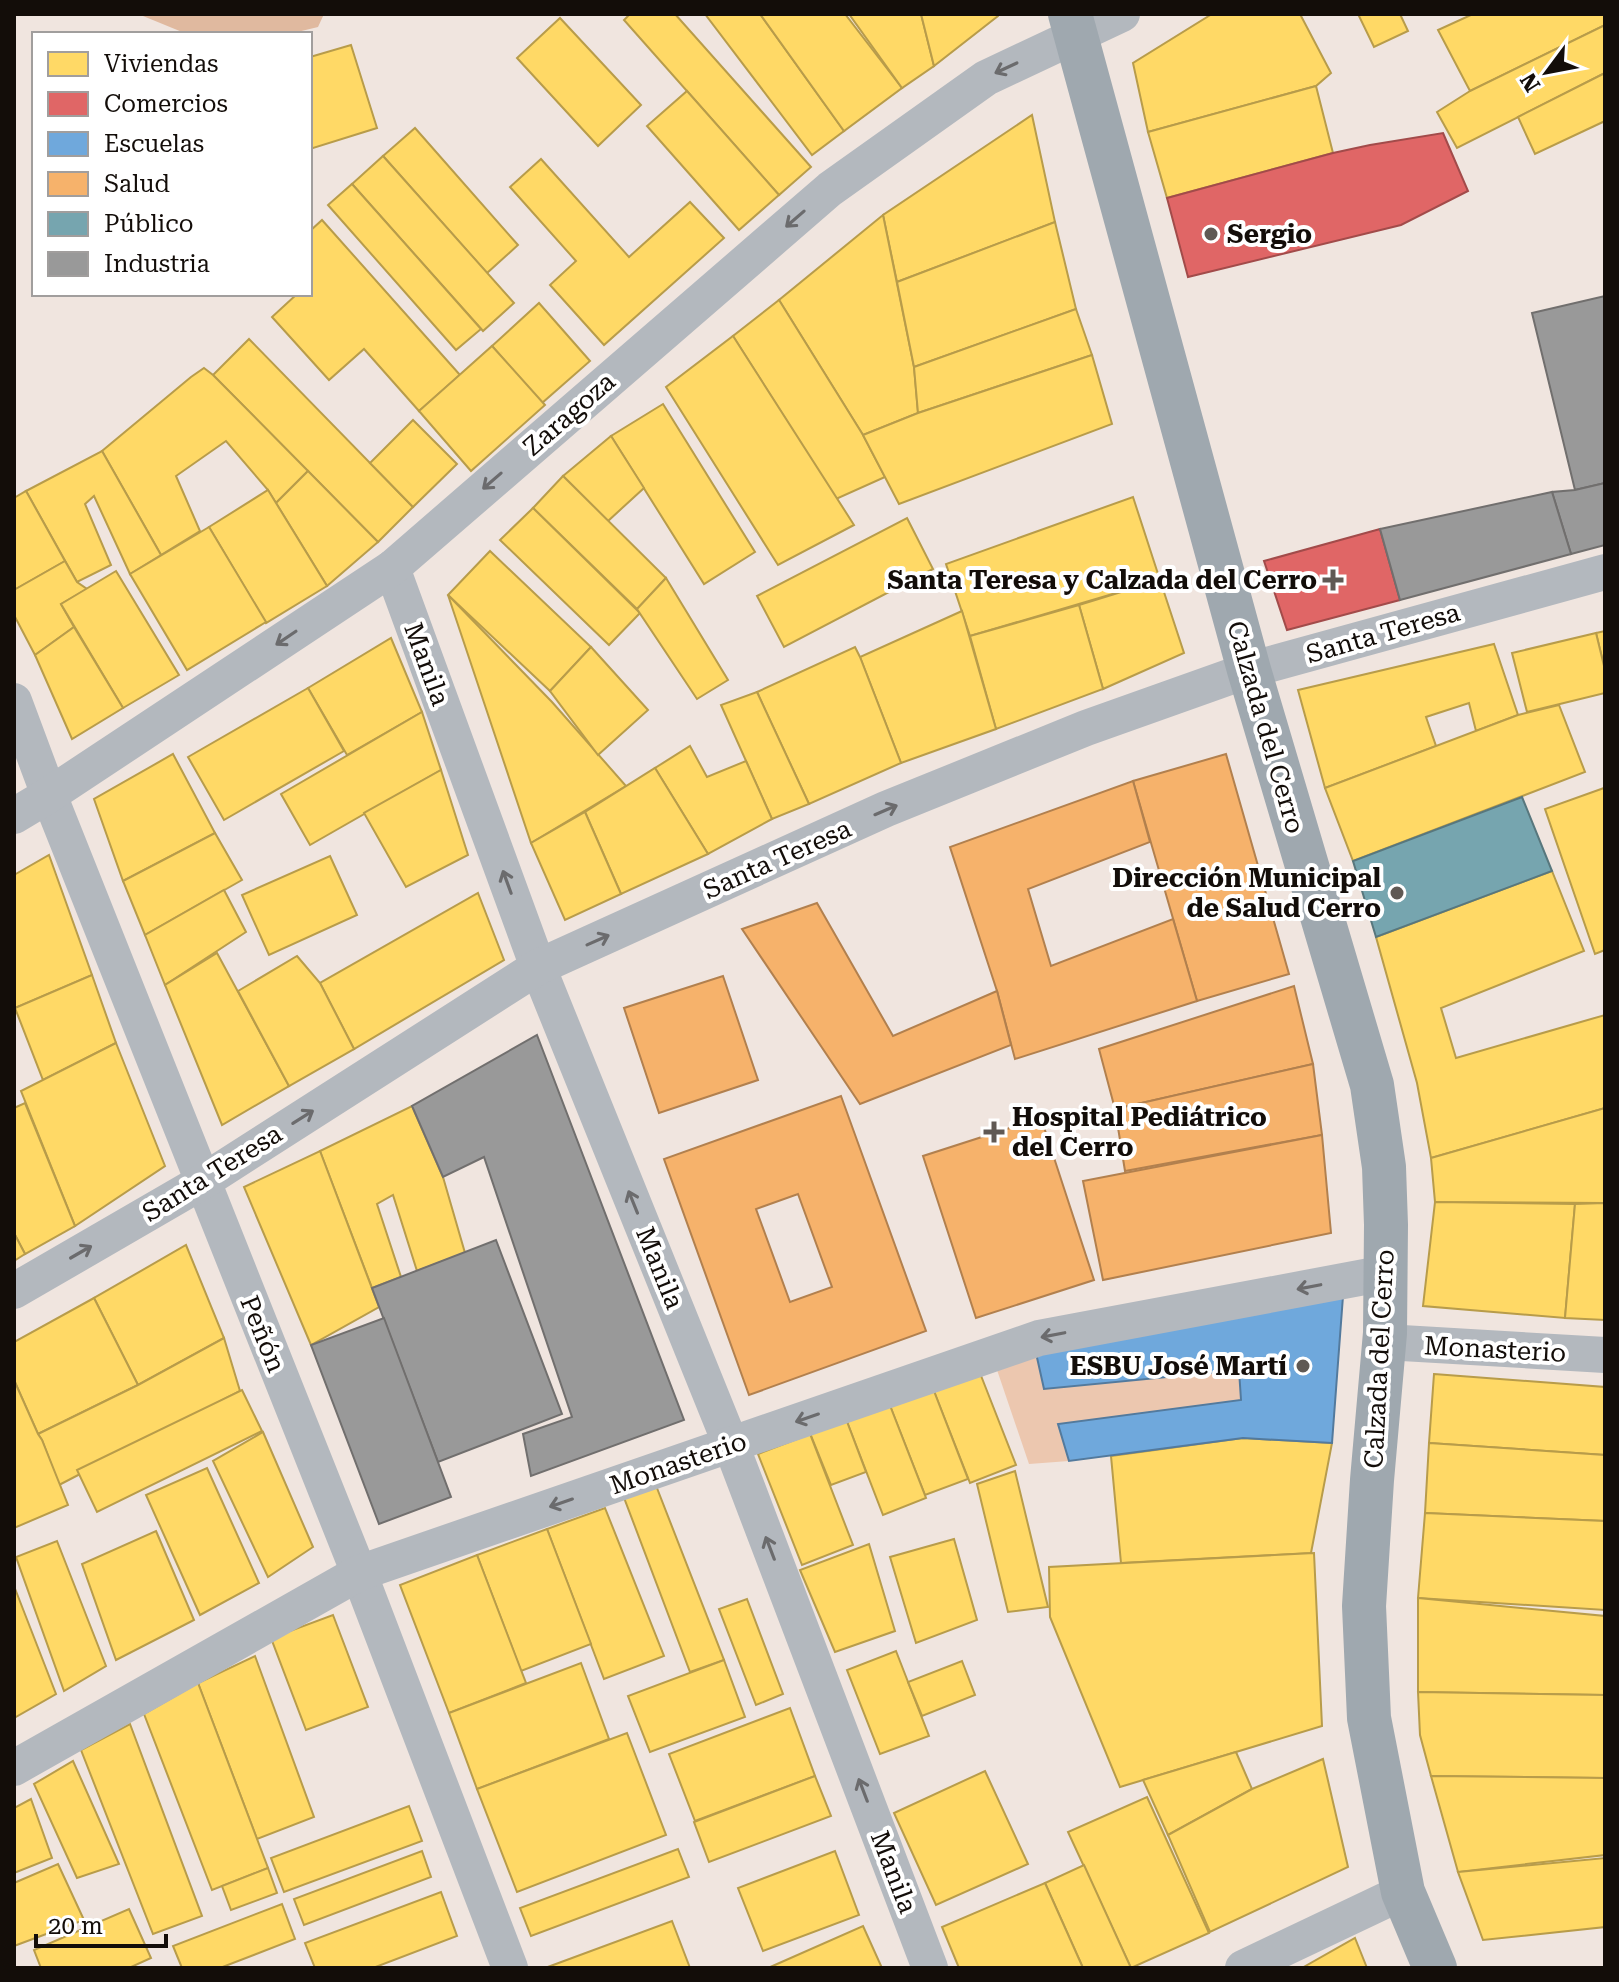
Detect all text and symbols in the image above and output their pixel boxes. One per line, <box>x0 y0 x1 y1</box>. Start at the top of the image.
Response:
legend <box>32 32 312 296</box>
north arrow <box>1507 32 1587 112</box>
text: Viviendas <box>104 50 218 78</box>
one-way arrow <box>994 61 1018 76</box>
text: N <box>1515 68 1546 96</box>
text: Comercios <box>104 90 228 118</box>
text: Escuelas <box>104 130 204 158</box>
text: Salud <box>104 170 170 198</box>
text: Público <box>104 210 193 238</box>
one-way arrow <box>785 210 805 228</box>
place label: Sergio <box>1227 219 1312 249</box>
marker: Sergio <box>1202 225 1220 243</box>
text: Industria <box>104 250 210 278</box>
street label: Zaragoza <box>517 366 621 462</box>
one-way arrow <box>483 471 503 489</box>
place label: Santa Teresa y Calzada del Cerro <box>887 565 1317 595</box>
marker: Santa Teresa y Calzada del Cerro <box>1324 571 1342 589</box>
street label: Santa Teresa <box>1303 597 1463 669</box>
street label: Calzada del Cerro <box>1221 617 1311 837</box>
street label: Manila <box>398 619 456 709</box>
one-way arrow <box>275 630 298 646</box>
one-way arrow <box>873 801 898 816</box>
street label: Santa Teresa <box>699 813 855 905</box>
place label: Dirección Municipal de Salud Cerro <box>1112 863 1381 923</box>
one-way arrow <box>499 870 513 895</box>
marker: Dirección Municipal de Salud Cerro <box>1388 884 1406 902</box>
one-way arrow <box>586 932 610 947</box>
place label: Hospital Pediátrico del Cerro <box>1012 1102 1267 1162</box>
one-way arrow <box>292 1108 314 1125</box>
street label: Santa Teresa <box>137 1118 287 1228</box>
marker: Hospital Pediátrico del Cerro <box>983 1121 1005 1143</box>
one-way arrow <box>625 1190 639 1215</box>
street label: Manila <box>630 1223 690 1313</box>
one-way arrow <box>69 1244 92 1260</box>
street label: Calzada del Cerro <box>1358 1249 1400 1469</box>
one-way arrow <box>1297 1281 1322 1296</box>
street label: Peñón <box>234 1291 292 1377</box>
one-way arrow <box>1041 1328 1067 1343</box>
street label: Monasterio <box>1423 1330 1567 1368</box>
place label: ESBU José Martí <box>1070 1351 1287 1381</box>
marker: ESBU José Martí <box>1294 1357 1312 1375</box>
one-way arrow <box>795 1412 820 1427</box>
street label: Monasterio <box>606 1426 750 1500</box>
one-way arrow <box>549 1497 574 1512</box>
one-way arrow <box>762 1536 776 1560</box>
one-way arrow <box>855 1779 869 1803</box>
street label: Manila <box>865 1827 923 1917</box>
scale bar <box>36 1898 166 1948</box>
text: 20 m <box>48 1912 103 1940</box>

